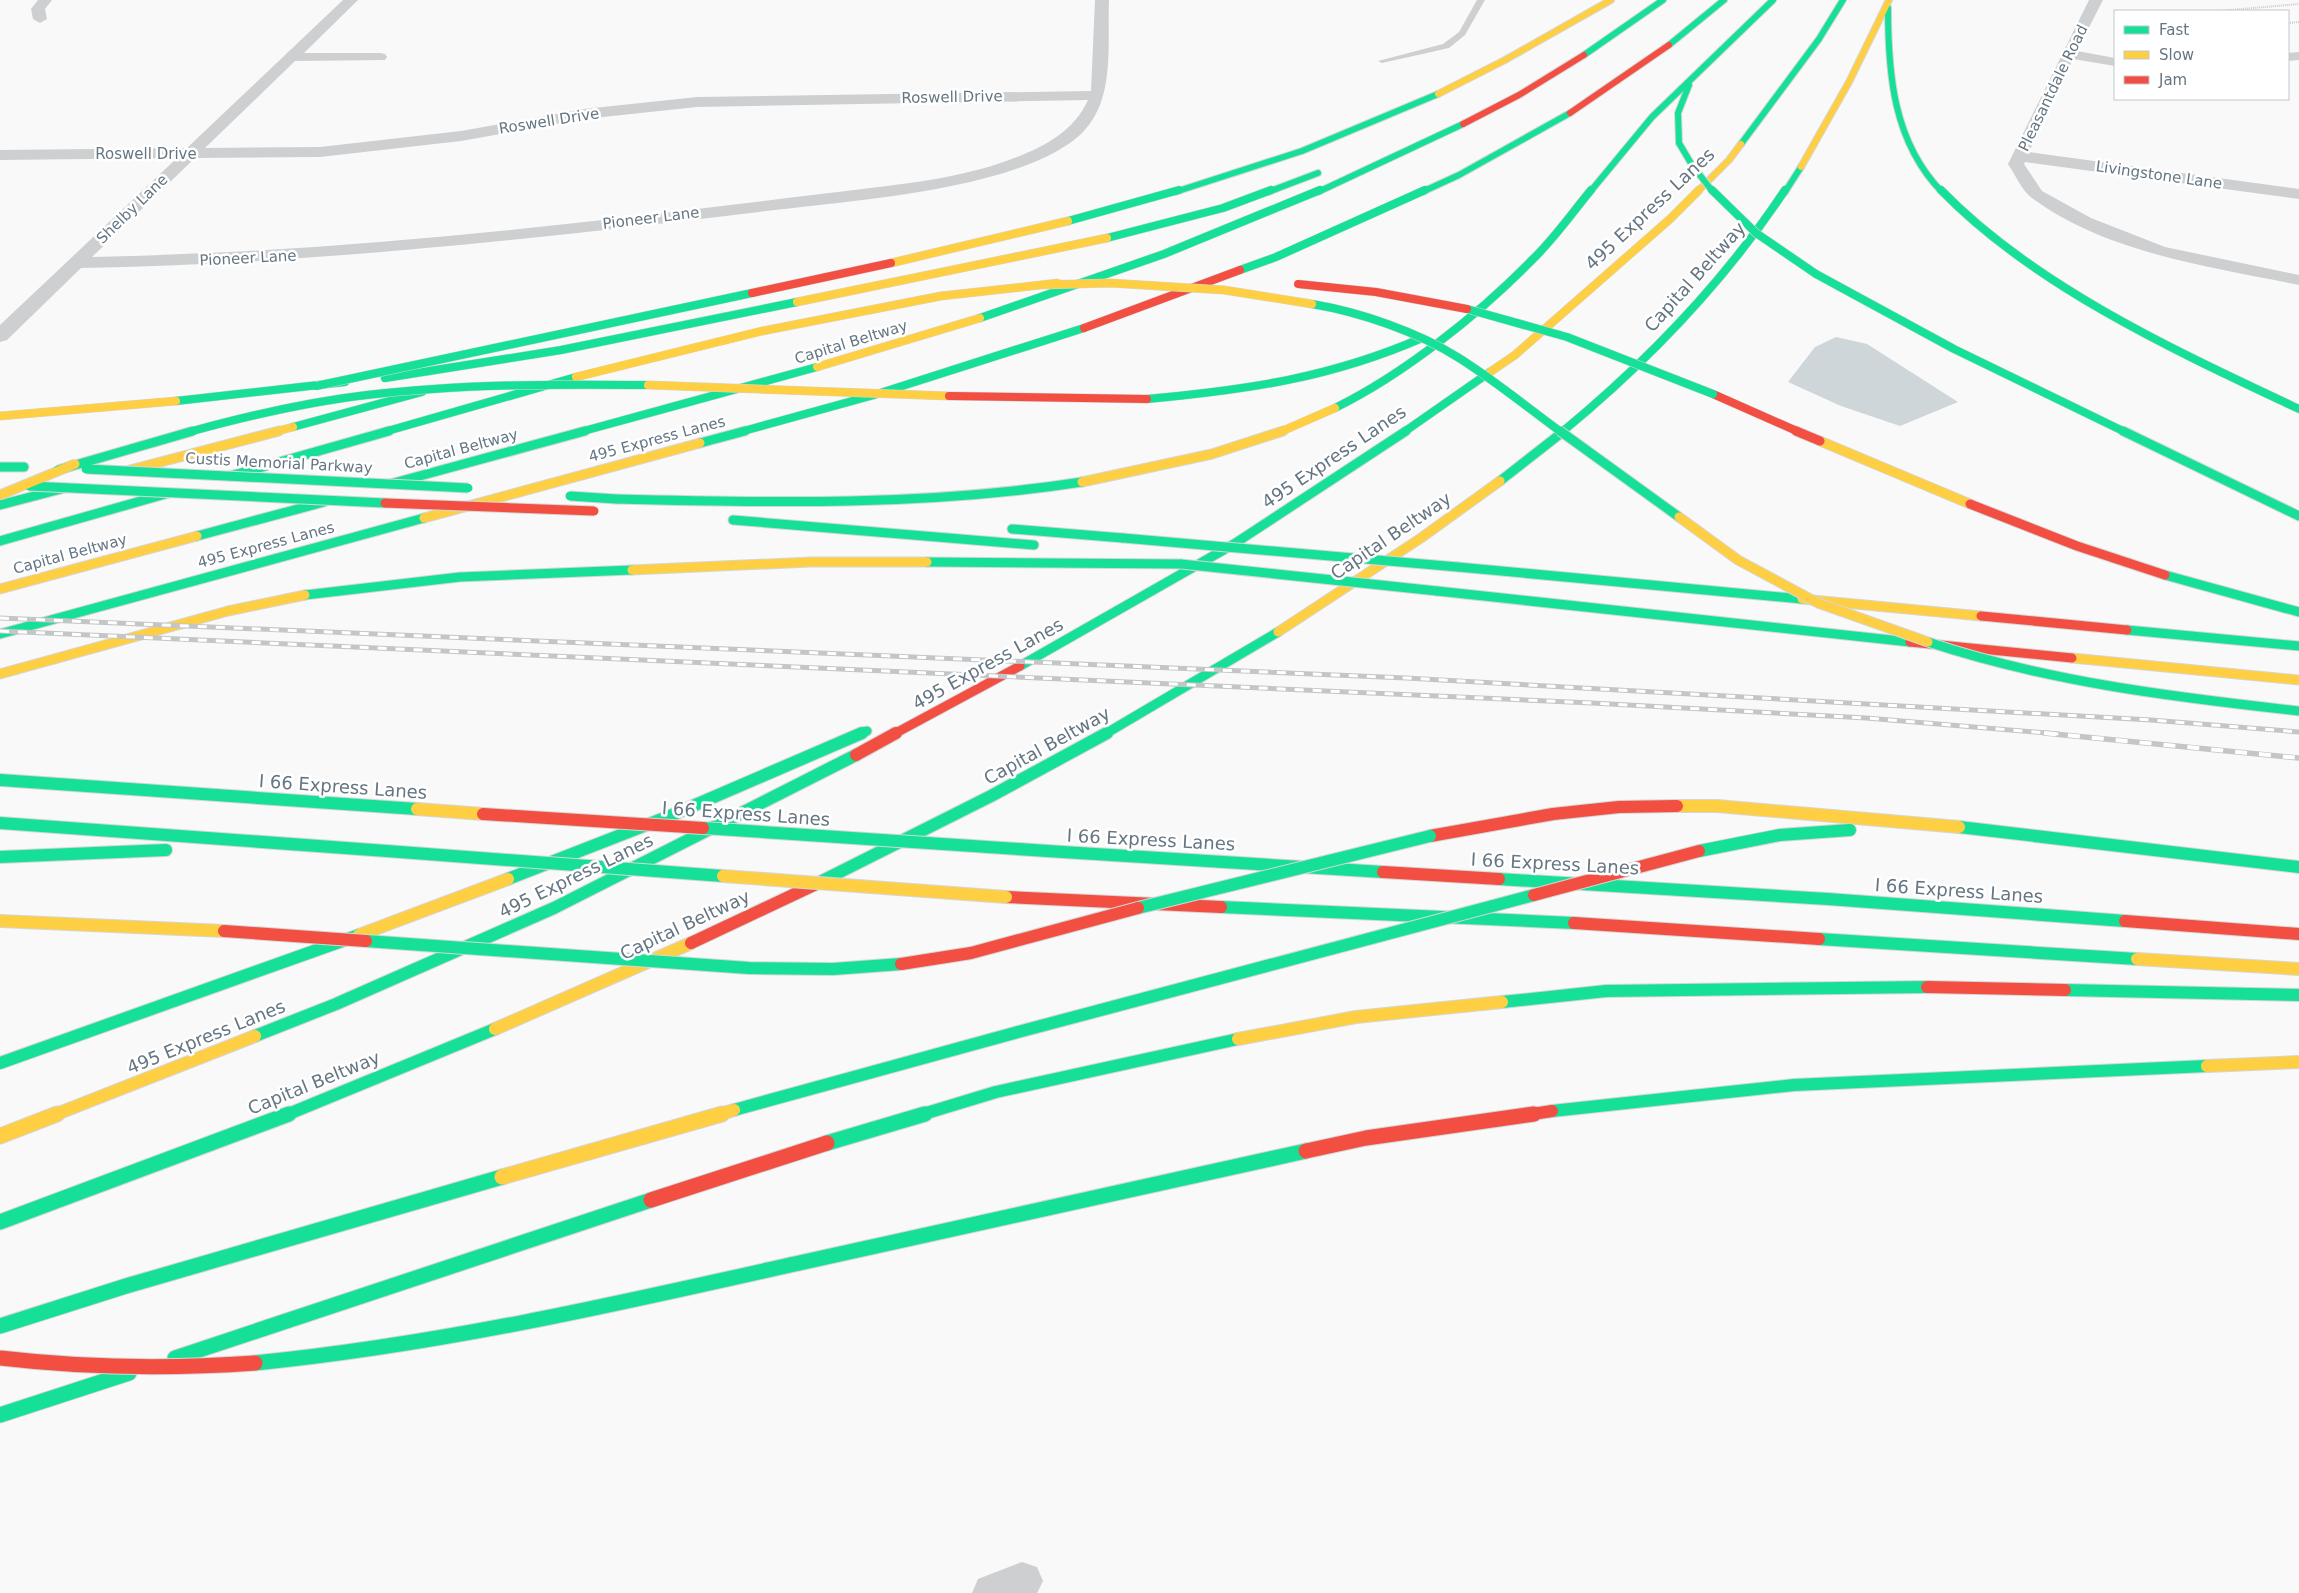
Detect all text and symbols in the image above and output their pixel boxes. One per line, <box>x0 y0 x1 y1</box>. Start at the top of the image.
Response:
legend <box>2114 10 2289 100</box>
text: Fast <box>2159 21 2189 39</box>
street label: Pleasantdale Road <box>2015 22 2091 154</box>
text: Slow <box>2159 46 2194 64</box>
text: Jam <box>2158 71 2187 89</box>
street label: Roswell Drive <box>901 87 1003 107</box>
street label: Roswell Drive <box>498 104 600 138</box>
street label: 495 Express Lanes <box>1581 143 1719 274</box>
street label: Roswell Drive <box>95 145 197 163</box>
street label: Livingstone Lane <box>2095 157 2223 193</box>
street label: Shelby Lane <box>93 171 171 247</box>
street label: Pioneer Lane <box>602 203 700 233</box>
street label: Capital Beltway <box>1640 217 1750 336</box>
street label: Pioneer Lane <box>199 246 297 270</box>
street label: Capital Beltway <box>792 316 910 368</box>
street label: 495 Express Lanes <box>1258 401 1410 513</box>
street label: 495 Express Lanes <box>587 412 728 466</box>
street label: Capital Beltway <box>402 425 520 473</box>
street label: Custis Memorial Parkway <box>185 449 373 477</box>
street label: Capital Beltway <box>1327 487 1455 584</box>
street label: 495 Express Lanes <box>196 518 337 572</box>
street label: Capital Beltway <box>11 530 129 578</box>
street label: 495 Express Lanes <box>909 613 1067 714</box>
street label: Capital Beltway <box>980 702 1114 789</box>
street label: I 66 Express Lanes <box>258 770 428 803</box>
street label: I 66 Express Lanes <box>661 797 831 830</box>
street label: I 66 Express Lanes <box>1066 825 1236 854</box>
street label: 495 Express Lanes <box>495 829 656 922</box>
street label: I 66 Express Lanes <box>1470 849 1640 878</box>
street label: I 66 Express Lanes <box>1874 874 2044 907</box>
street label: Capital Beltway <box>617 885 753 964</box>
street label: 495 Express Lanes <box>124 995 288 1078</box>
street label: Capital Beltway <box>245 1046 383 1119</box>

